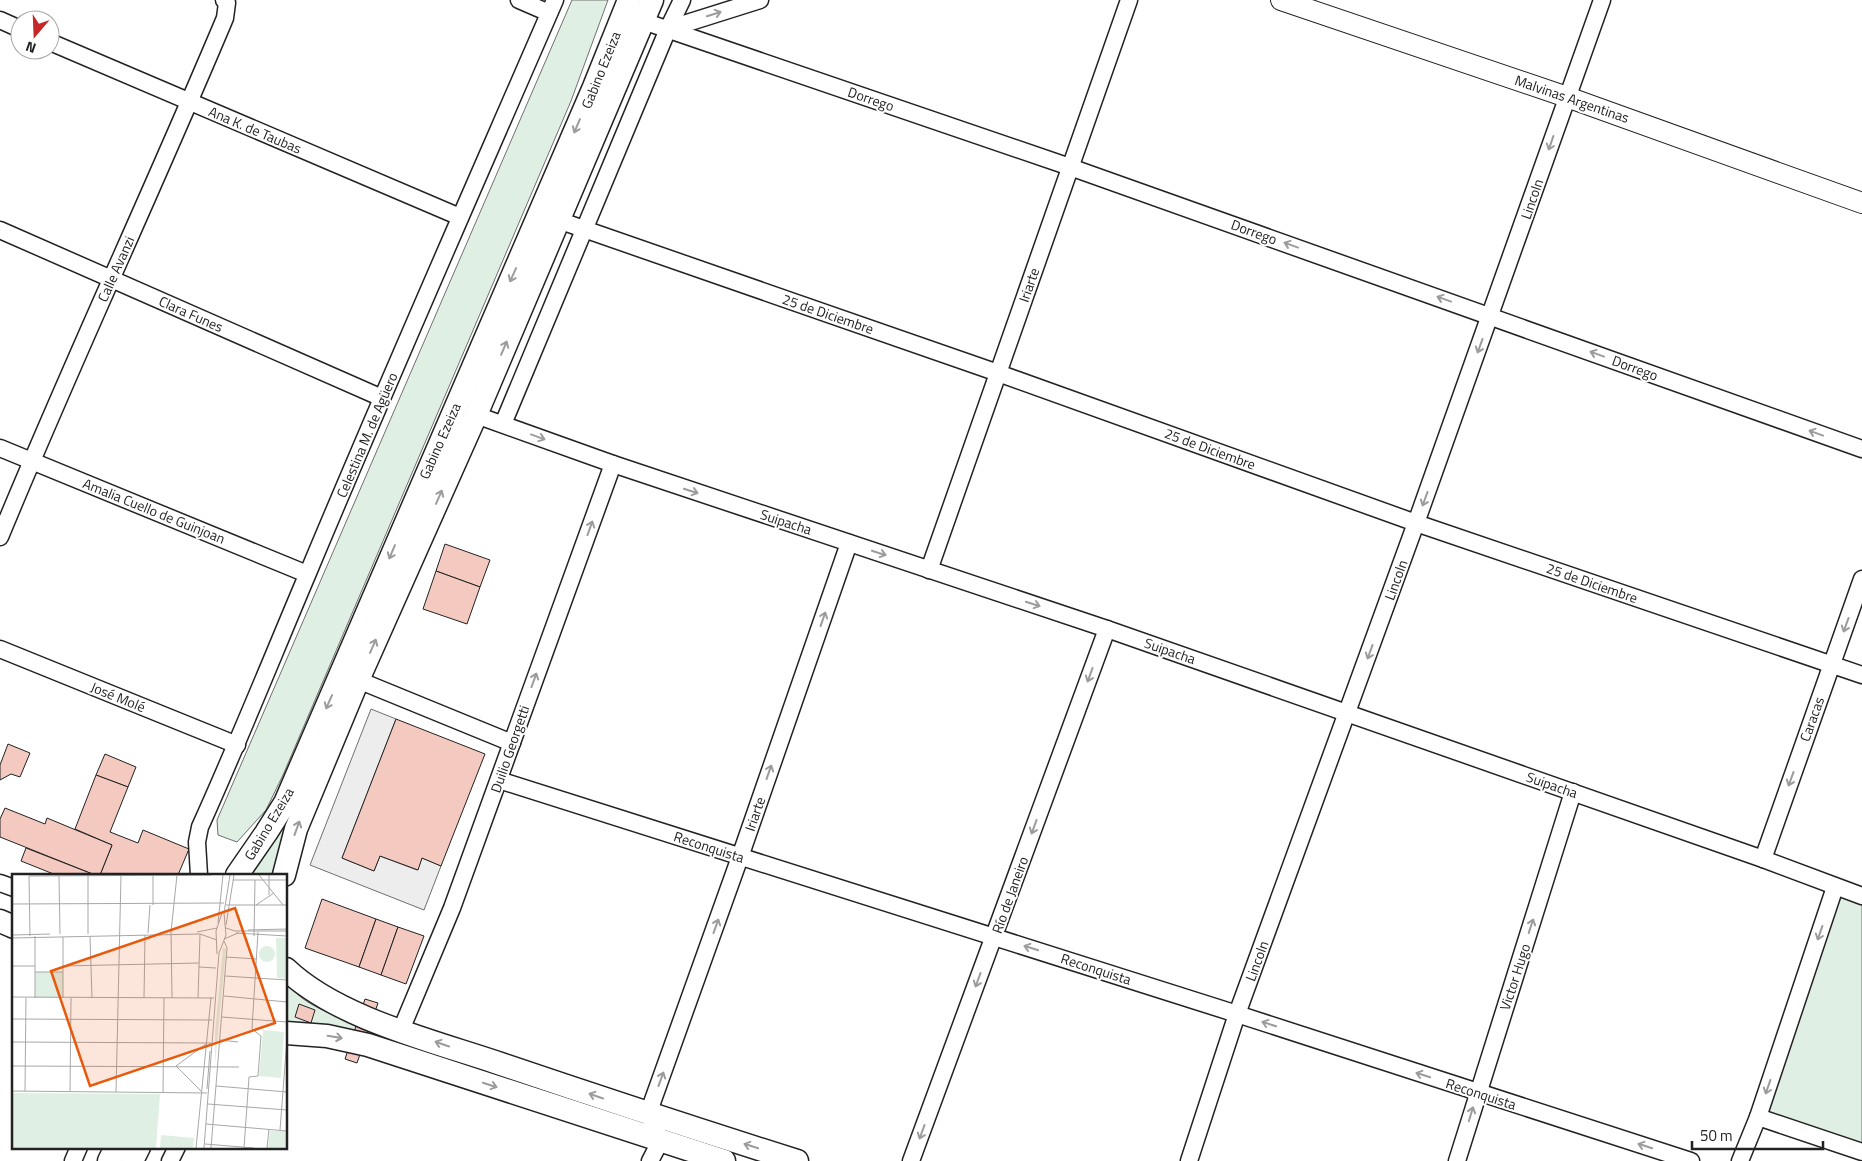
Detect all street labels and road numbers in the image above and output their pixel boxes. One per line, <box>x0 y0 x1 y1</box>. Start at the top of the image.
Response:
street label: Gabino Ezeiza <box>576 28 626 112</box>
street label: Malvinas Argentinas <box>1512 69 1632 128</box>
street label: Dorrego <box>845 81 897 116</box>
street label: Ana K. de Taubas <box>206 101 305 159</box>
street label: Lincoln <box>1515 176 1548 222</box>
street label: Dorrego <box>1228 214 1280 250</box>
street label: Calle Avanzi <box>92 233 139 305</box>
street label: Iriarte <box>1013 265 1044 305</box>
street label: 25 de Diciembre <box>780 288 877 339</box>
street label: Clara Funes <box>156 290 227 337</box>
street label: Dorrego <box>1609 350 1661 386</box>
street label: Celestina M. de Agüero <box>331 369 402 501</box>
street label: Gabino Ezeiza <box>413 399 466 482</box>
street label: 25 de Diciembre <box>1162 422 1259 475</box>
street label: Amalia Cuello de Guinjoan <box>80 472 228 549</box>
street label: Suipacha <box>758 503 815 540</box>
street label: Lincoln <box>1379 557 1412 603</box>
street label: 25 de Diciembre <box>1544 557 1641 608</box>
street label: Suipacha <box>1142 632 1199 669</box>
street label: José Molé <box>88 676 149 717</box>
street label: Caracas <box>1794 694 1829 744</box>
street label: Duilio Georgetti <box>485 702 534 795</box>
street label: Suipacha <box>1524 766 1581 803</box>
street label: Gabino Ezeiza <box>239 783 299 864</box>
street label: Iriarte <box>739 794 770 834</box>
street label: Reconquista <box>671 825 747 868</box>
street label: Río de Janeiro <box>986 853 1033 936</box>
street label: Lincoln <box>1240 938 1273 984</box>
street label: Victor Hugo <box>1494 941 1535 1013</box>
street label: Reconquista <box>1058 947 1134 990</box>
street label: Reconquista <box>1443 1072 1519 1115</box>

